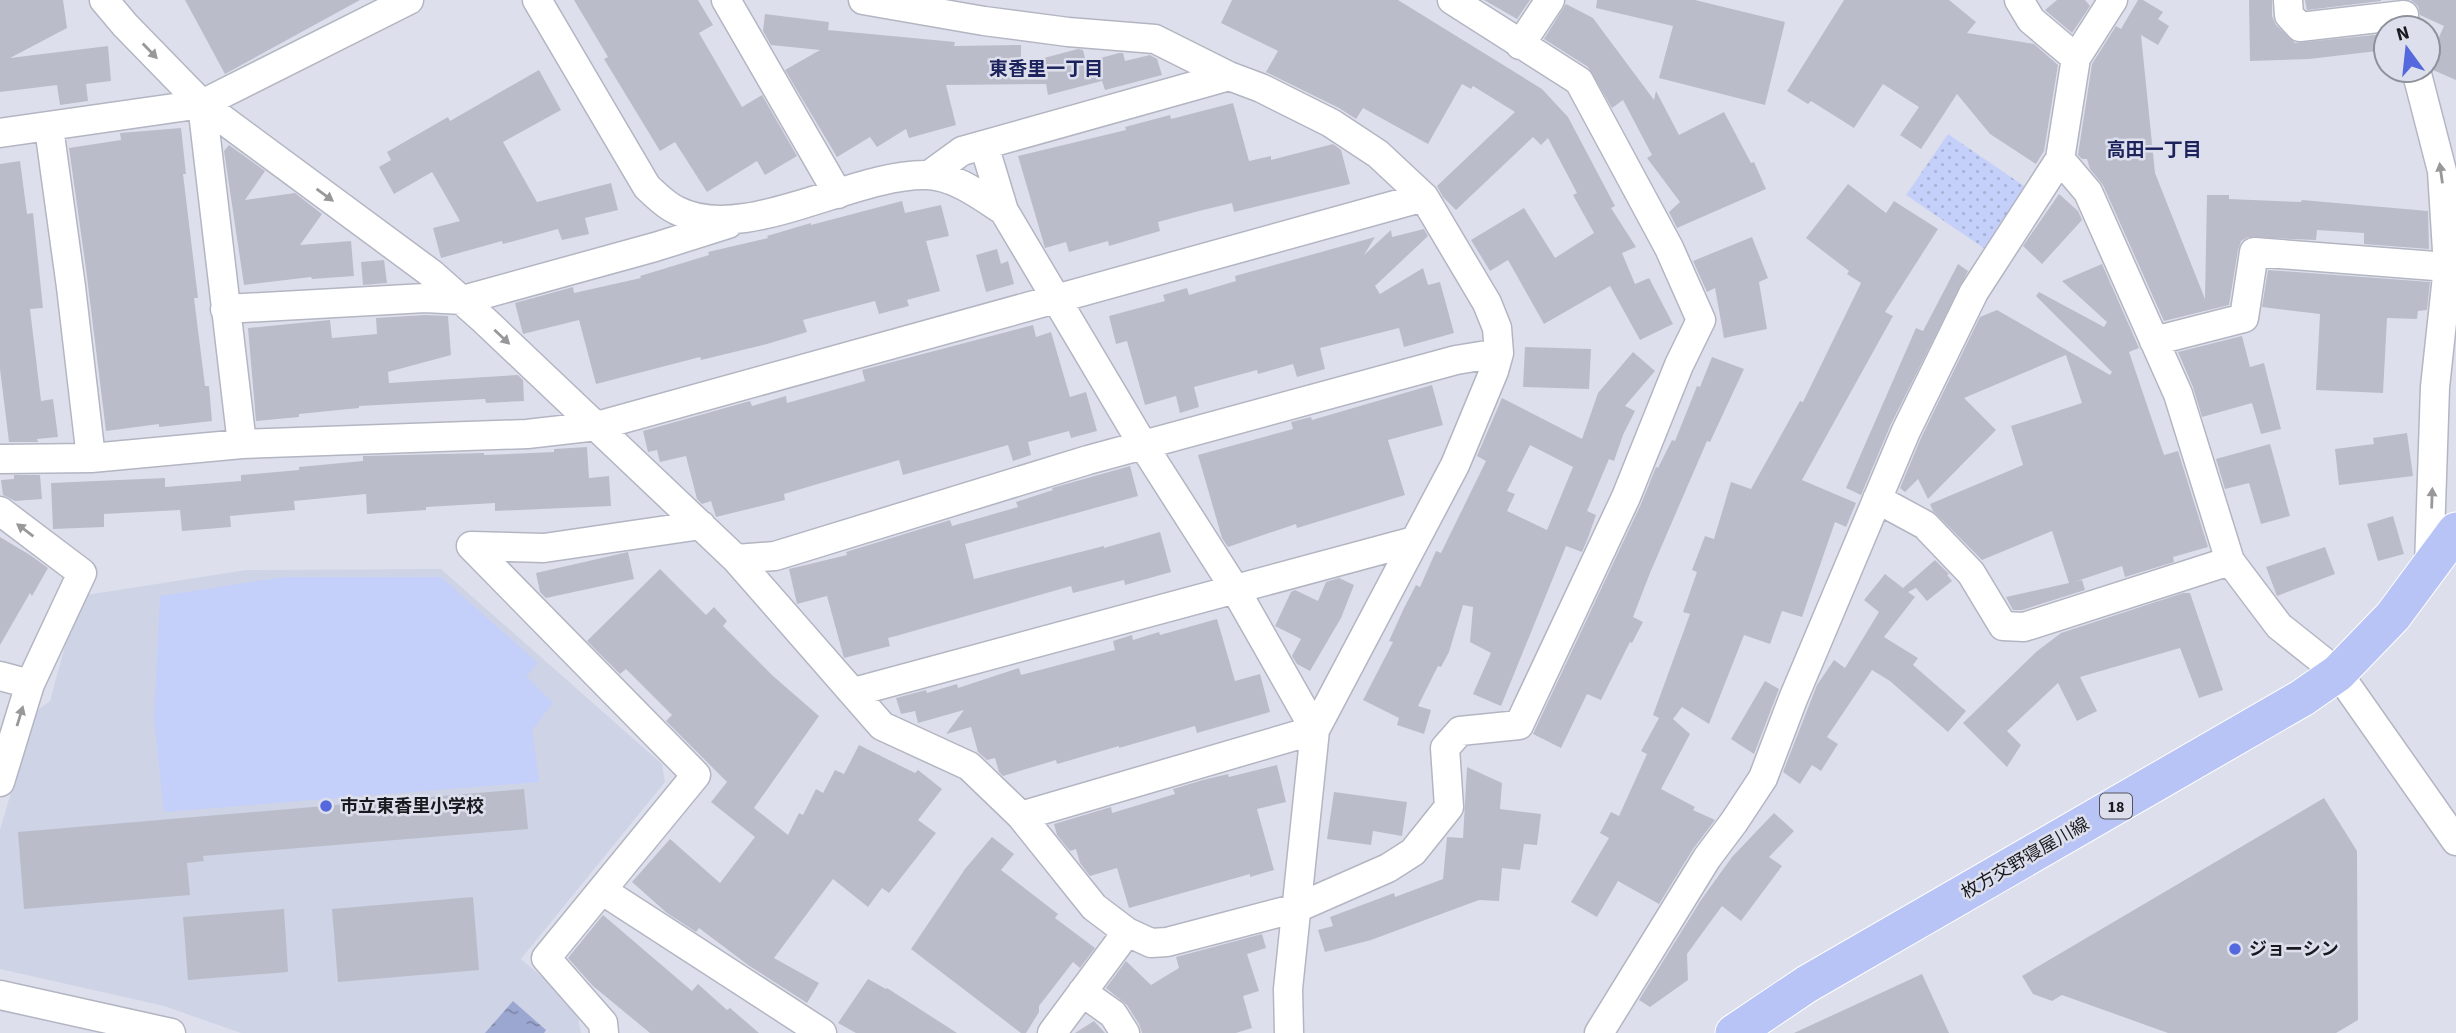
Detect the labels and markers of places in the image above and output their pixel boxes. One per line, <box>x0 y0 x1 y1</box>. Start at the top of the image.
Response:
place label: 市立東香里小学校 <box>340 794 484 819</box>
marker: 市立東香里小学校 <box>318 798 334 814</box>
place label: ジョーシン <box>2249 937 2339 962</box>
marker: ジョーシン <box>2227 941 2243 957</box>

